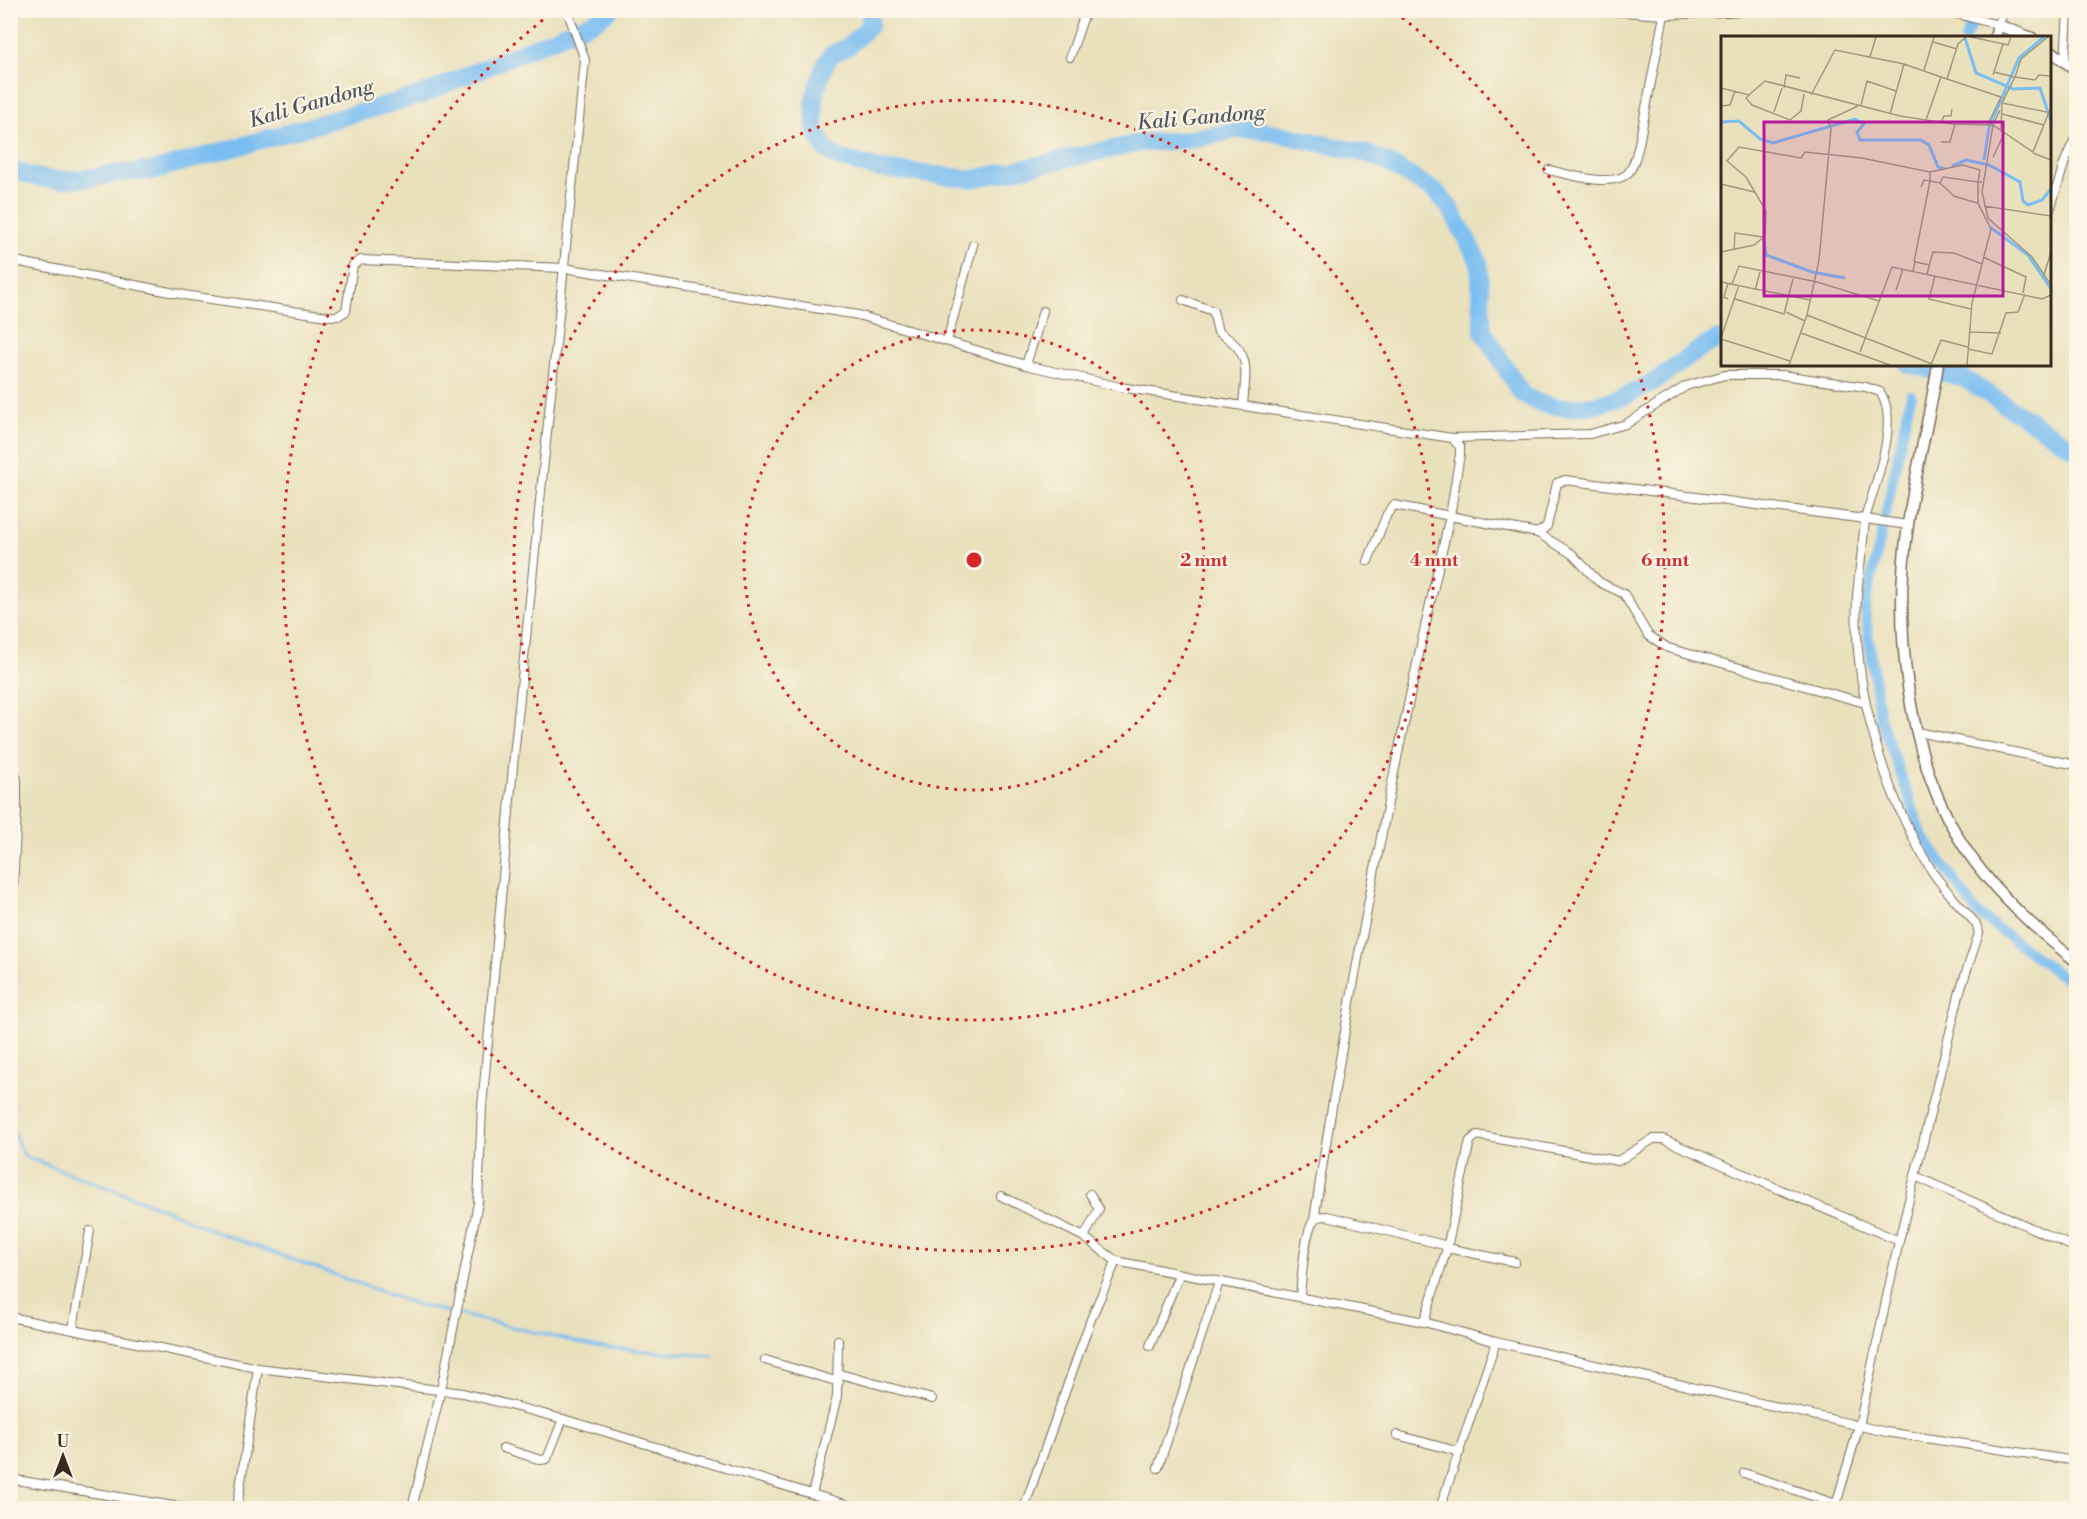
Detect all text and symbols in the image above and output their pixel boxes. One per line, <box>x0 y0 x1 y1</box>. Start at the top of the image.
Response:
inset map <box>1721 36 2051 366</box>
water label: Kali Gandong <box>246 73 378 134</box>
water label: Kali Gandong <box>1136 99 1268 137</box>
text: 2 mnt <box>1180 549 1229 572</box>
text: 4 mnt <box>1410 549 1459 572</box>
text: 6 mnt <box>1641 549 1690 572</box>
centre of rings <box>964 550 984 570</box>
north arrow <box>33 1426 93 1486</box>
text: U <box>57 1432 70 1452</box>

